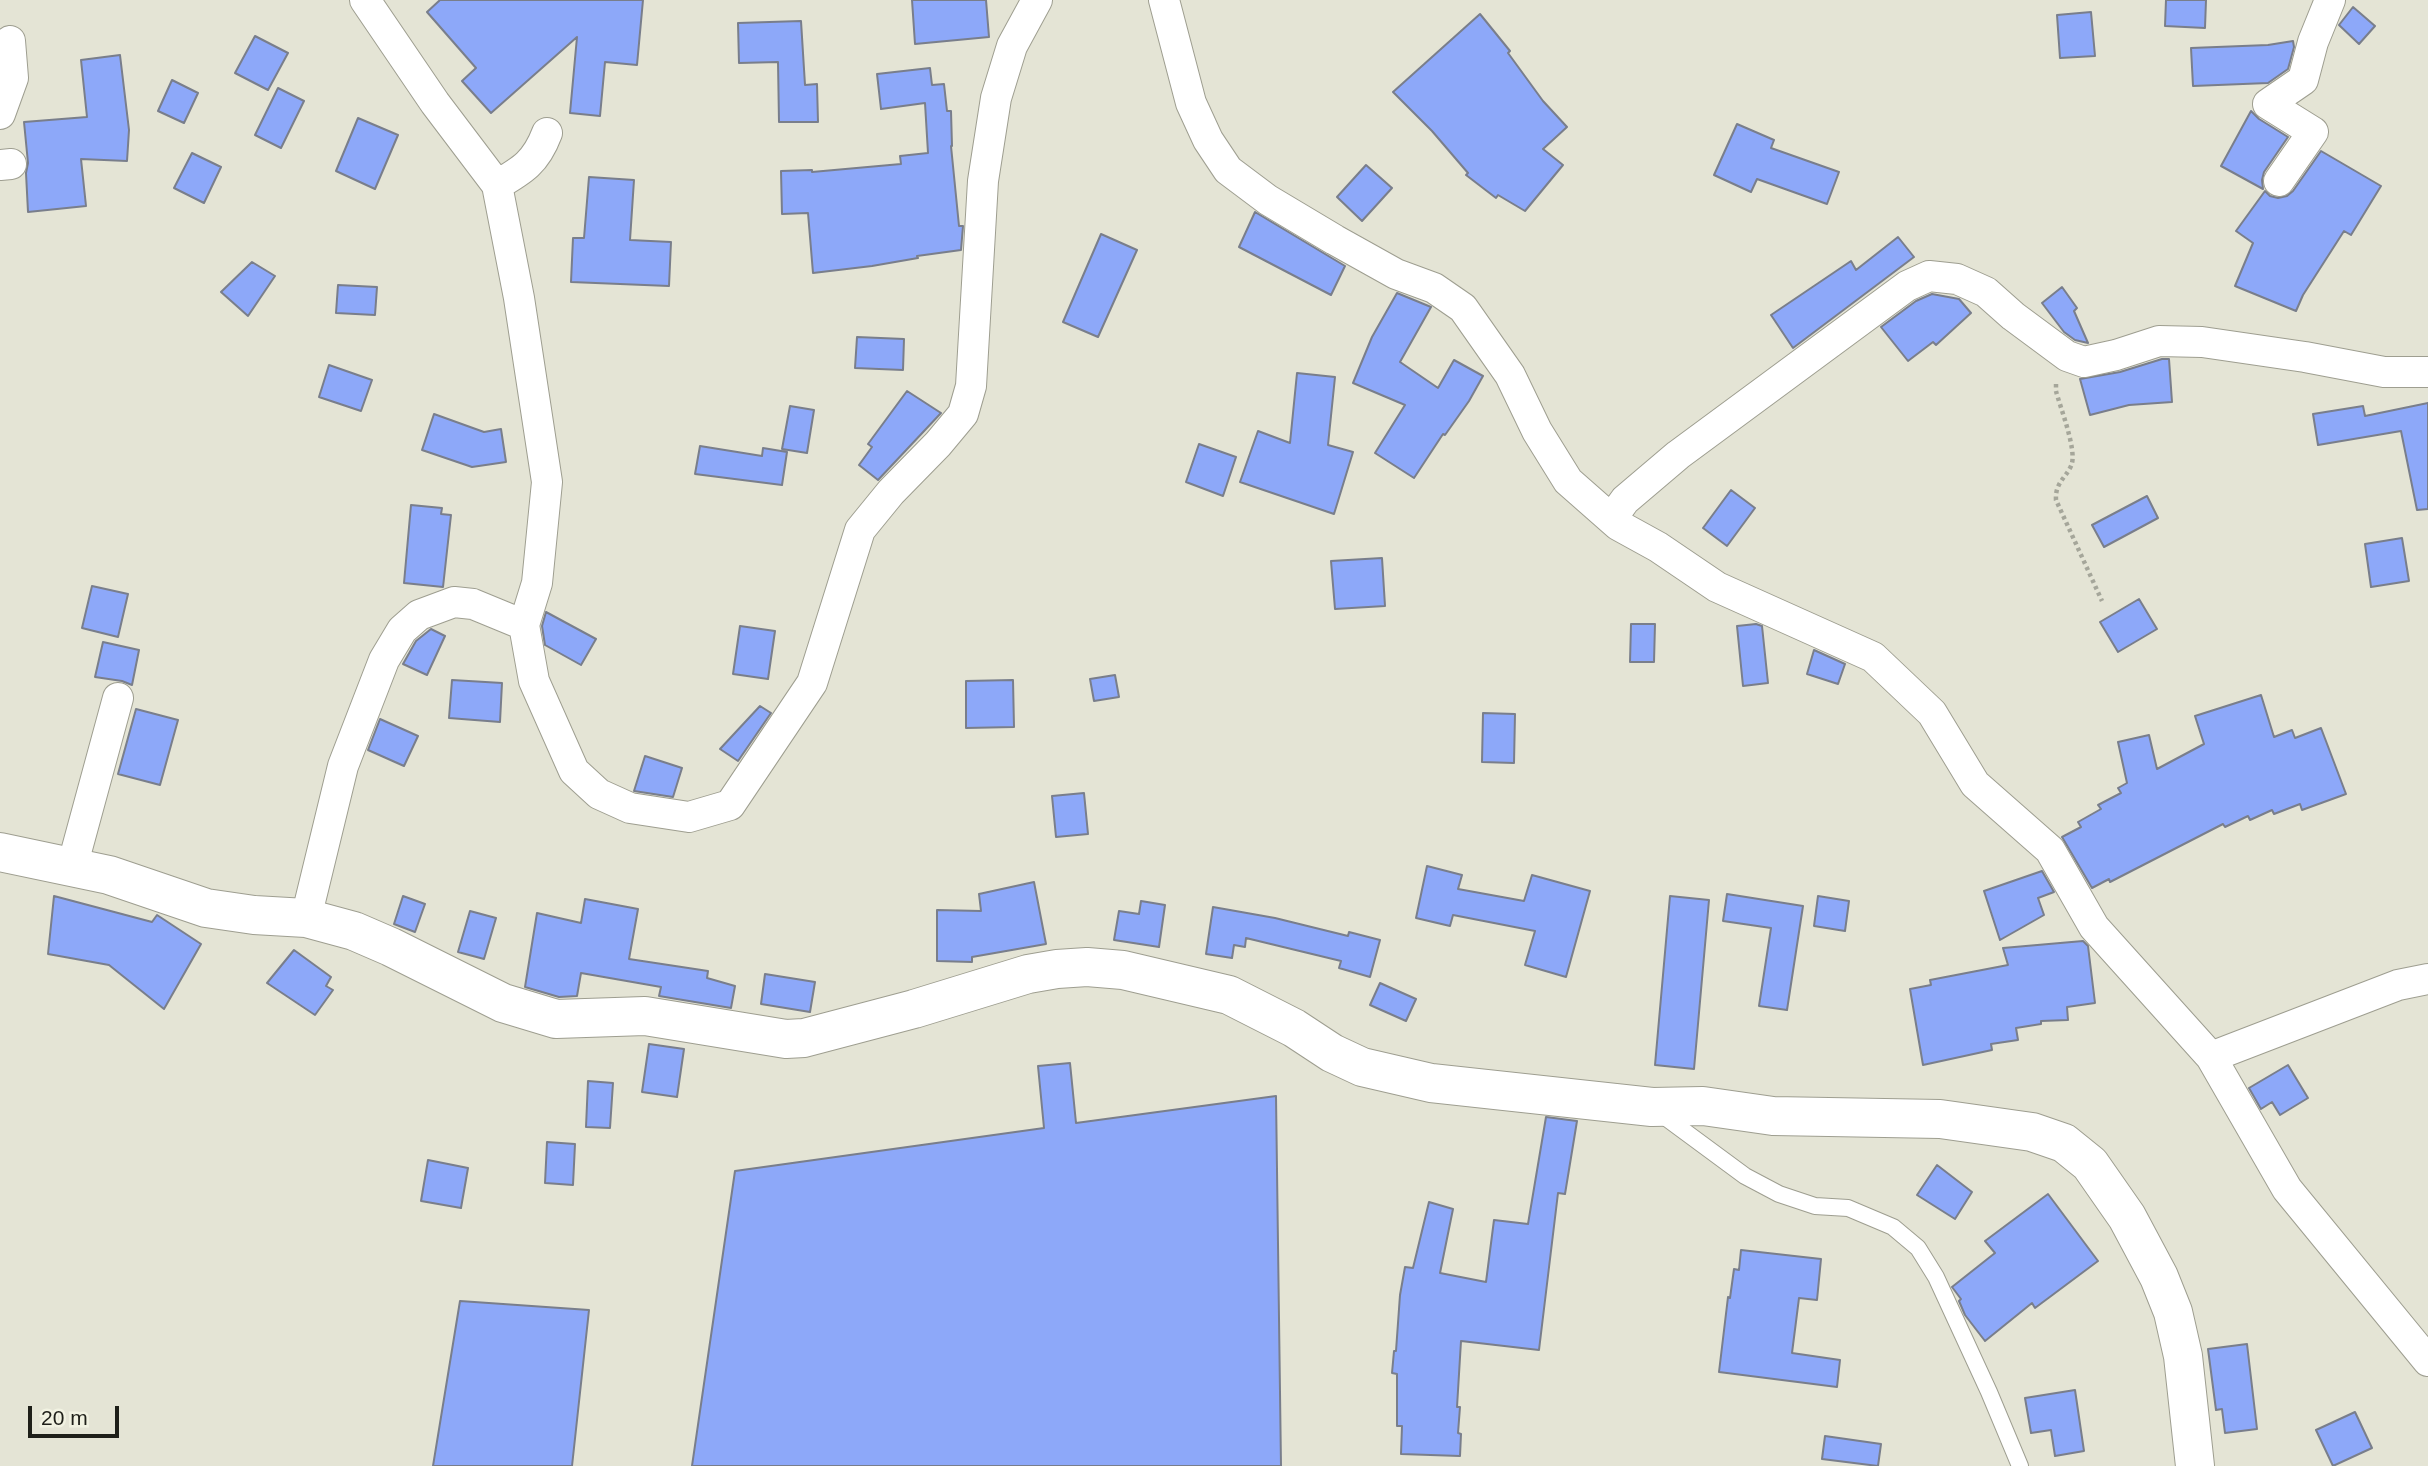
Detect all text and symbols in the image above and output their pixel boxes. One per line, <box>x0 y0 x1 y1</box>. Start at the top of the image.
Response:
scale bar <box>32 1392 122 1436</box>
text: 20 m <box>41 1406 88 1429</box>

